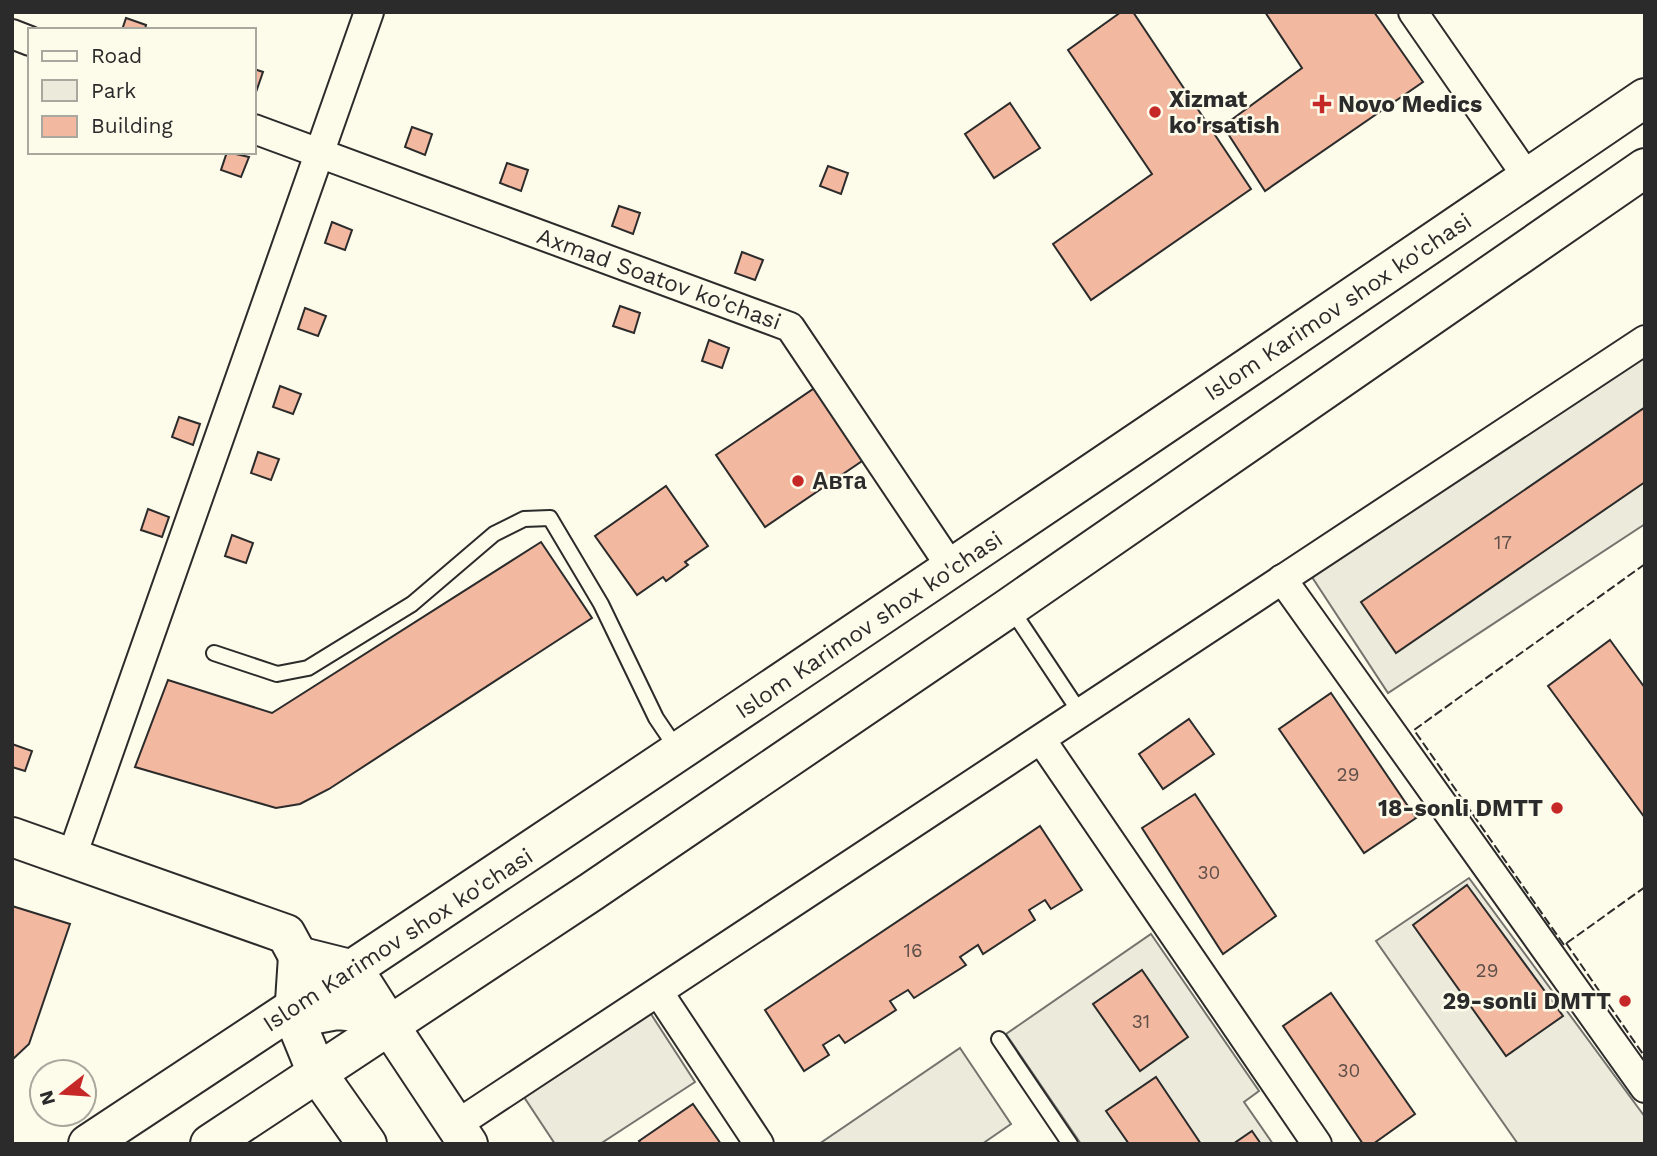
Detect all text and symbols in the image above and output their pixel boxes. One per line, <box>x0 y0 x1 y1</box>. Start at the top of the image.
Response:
legend <box>28 28 256 154</box>
text: Road <box>91 43 142 68</box>
text: Park <box>91 78 136 103</box>
place label: Xizmat ko'rsatish <box>1169 86 1280 139</box>
place label: Novo Medics <box>1338 91 1482 118</box>
marker: Novo Medics <box>1312 94 1332 114</box>
marker: Xizmat ko'rsatish <box>1147 104 1163 120</box>
text: Building <box>91 113 173 138</box>
street label: Islom Karimov shox ko'chasi <box>1199 207 1477 407</box>
street label: Axmad Soatov ko'chasi <box>533 222 785 336</box>
place label: Авта <box>812 468 867 495</box>
marker: Авта <box>790 473 806 489</box>
street label: Islom Karimov shox ko'chasi <box>730 525 1008 725</box>
house number: 17 <box>1494 531 1512 554</box>
house number: 29 <box>1337 763 1359 786</box>
place label: 18-sonli DMTT <box>1378 795 1543 822</box>
marker: 18-sonli DMTT <box>1549 800 1565 816</box>
street label: Islom Karimov shox ko'chasi <box>258 843 538 1037</box>
house number: 30 <box>1198 861 1220 884</box>
house number: 16 <box>904 939 922 962</box>
house number: 29 <box>1476 959 1498 982</box>
place label: 29-sonli DMTT <box>1442 988 1611 1015</box>
marker: 29-sonli DMTT <box>1617 993 1633 1009</box>
house number: 31 <box>1132 1010 1150 1033</box>
north arrow <box>28 1058 98 1128</box>
house number: 30 <box>1338 1059 1360 1082</box>
text: N <box>34 1088 60 1108</box>

